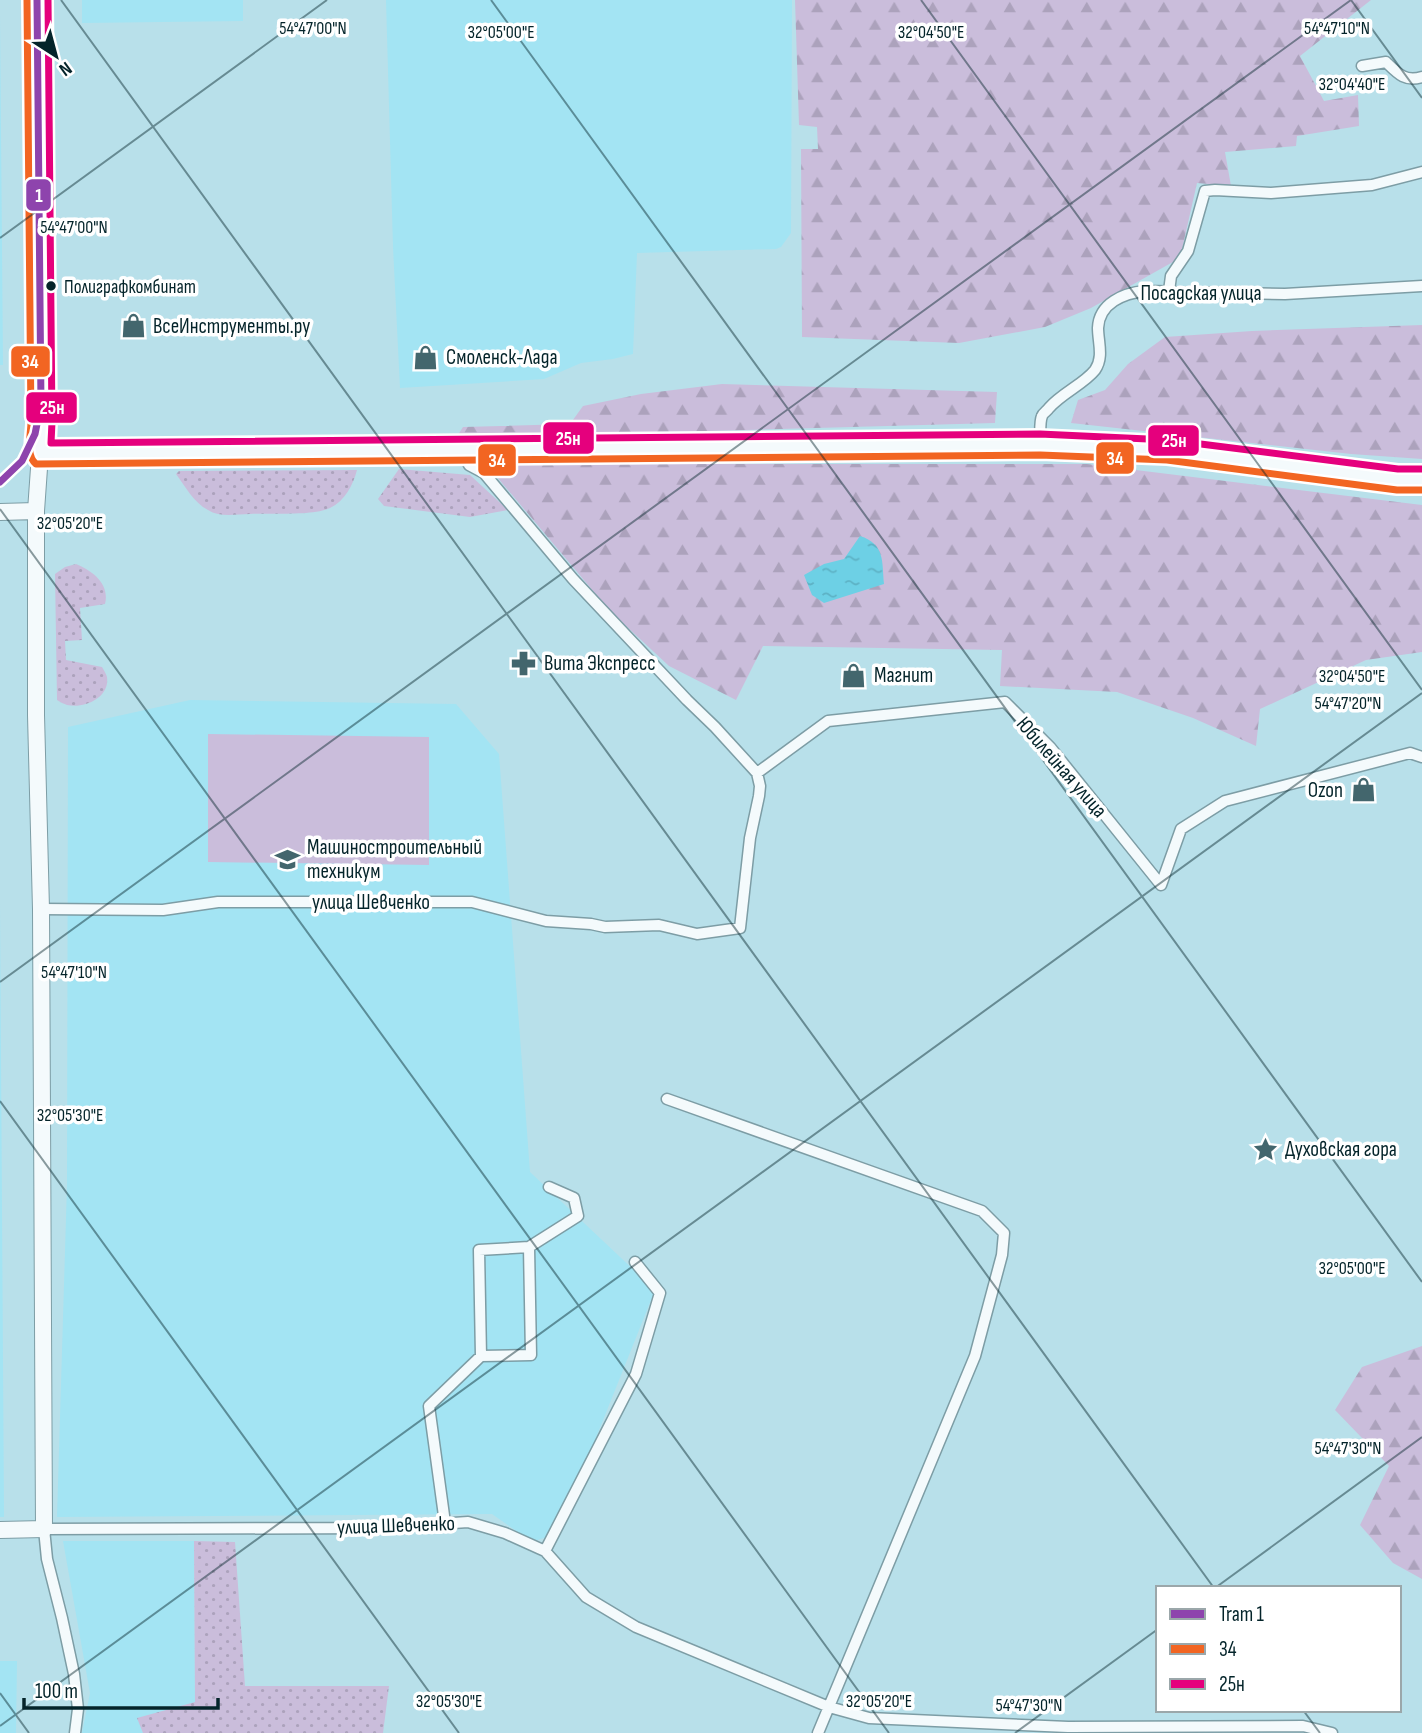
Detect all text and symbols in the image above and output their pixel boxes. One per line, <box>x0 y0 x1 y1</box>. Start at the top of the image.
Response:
text: 54°47'00"N <box>279 18 347 39</box>
text: 54°47'10"N <box>1304 18 1370 39</box>
north arrow <box>21 21 91 91</box>
text: 32°05'00"E <box>467 22 535 43</box>
text: 32°04'50"E <box>898 22 964 43</box>
text: N <box>54 56 76 81</box>
text: 32°04'40"E <box>1319 74 1385 95</box>
line badge: 1 <box>25 178 52 212</box>
text: 1 <box>35 185 43 208</box>
text: 54°47'00"N <box>40 217 108 238</box>
place label: Полиграфкомбинат <box>64 276 196 299</box>
marker: Полиграфкомбинат <box>44 279 58 293</box>
street label: Посадская улица <box>1140 281 1262 306</box>
shop icon: ВсеИнструменты.ру <box>119 312 147 340</box>
place label: ВсеИнструменты.ру <box>153 314 310 339</box>
shop icon: Смоленск-Лада <box>412 343 440 371</box>
line badge: 34 <box>10 345 51 378</box>
place label: Смоленск-Лада <box>446 345 557 370</box>
text: 34 <box>21 351 39 374</box>
line badge: 25н <box>25 391 78 424</box>
text: 25н <box>40 397 64 420</box>
line badge: 25н <box>542 421 595 455</box>
line badge: 25н <box>1147 424 1200 457</box>
text: 25н <box>556 428 580 451</box>
text: 25н <box>1162 430 1186 453</box>
line badge: 34 <box>1095 441 1135 475</box>
line badge: 34 <box>477 443 517 477</box>
text: 34 <box>1106 448 1124 471</box>
text: 34 <box>488 450 506 473</box>
text: 32°05'20"E <box>37 513 103 534</box>
pharmacy icon: Вита Экспресс <box>510 649 538 677</box>
place label: Вита Экспресс <box>544 651 656 676</box>
shop icon: Магнит <box>840 661 868 689</box>
place label: Магнит <box>874 663 933 688</box>
text: 32°04'50"E <box>1319 666 1385 687</box>
text: 54°47'20"N <box>1315 693 1381 714</box>
street label: Юбилейная улица <box>1011 712 1112 823</box>
shop icon: Ozon <box>1349 776 1377 804</box>
place label: Ozon <box>1308 778 1343 803</box>
place label: Машиностроительный техникум <box>307 835 482 884</box>
school or university icon: Машиностроительный техникум <box>273 845 301 873</box>
street label: улица Шевченко <box>312 890 430 915</box>
text: 54°47'10"N <box>41 962 107 983</box>
text: 32°05'30"E <box>37 1105 103 1126</box>
place icon: Духовская гора <box>1251 1135 1279 1163</box>
place label: Духовская гора <box>1285 1137 1397 1162</box>
text: 32°05'00"E <box>1318 1258 1386 1279</box>
text: 54°47'30"N <box>1314 1438 1382 1459</box>
street label: улица Шевченко <box>337 1511 455 1540</box>
legend <box>1156 1586 1401 1712</box>
text: Tram 1 <box>1219 1602 1265 1627</box>
text: 34 <box>1219 1637 1237 1662</box>
scale bar <box>24 1666 219 1710</box>
text: 25н <box>1219 1672 1245 1697</box>
text: 100 m <box>35 1679 78 1704</box>
text: 32°05'30"E <box>416 1691 482 1712</box>
text: 32°05'20"E <box>846 1691 912 1712</box>
text: 54°47'30"N <box>995 1695 1063 1716</box>

